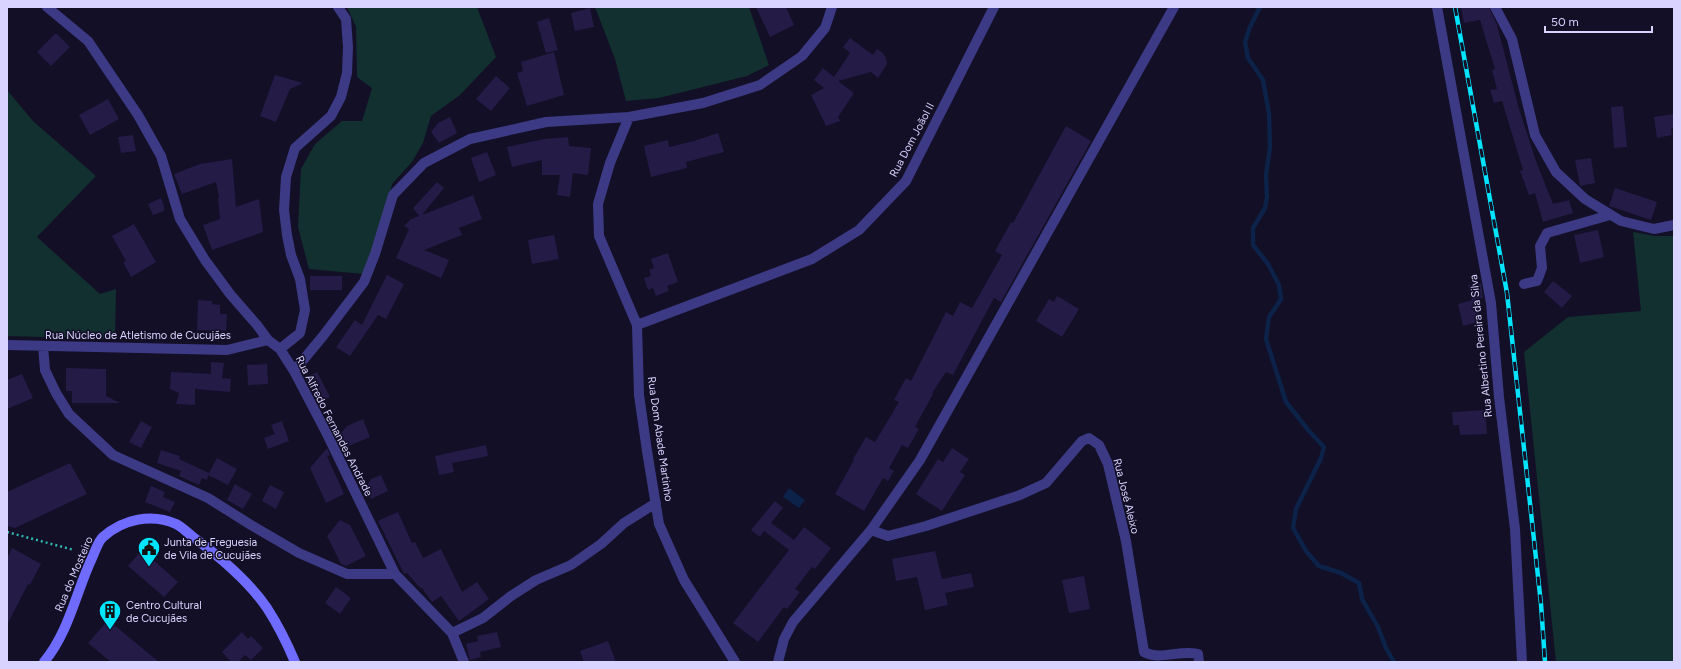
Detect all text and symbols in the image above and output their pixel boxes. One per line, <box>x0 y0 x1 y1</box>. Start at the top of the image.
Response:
scale bar <box>1545 8 1652 34</box>
text: 50 m <box>1551 15 1579 29</box>
street label: Rua Dom Joãol II <box>887 101 937 179</box>
street label: Rua Albertino Pereira da Silva <box>1467 274 1495 418</box>
street label: Rua Núcleo de Atletismo de Cucujães <box>45 329 231 342</box>
street label: Rua Alfredo Fernandes Andrade <box>293 353 375 499</box>
street label: Rua Dom Abade Martinho <box>645 376 675 502</box>
street label: Rua José Aleixo <box>1110 457 1142 535</box>
street label: Rua do Mosteiro <box>52 534 96 614</box>
public building icon: Junta de Freguesia de Vila de Cucujães <box>136 535 162 568</box>
place label: Junta de Freguesia de Vila de Cucujães <box>164 536 261 562</box>
building icon: Centro Cultural de Cucujães <box>97 598 123 631</box>
place label: Centro Cultural de Cucujães <box>126 599 202 625</box>

